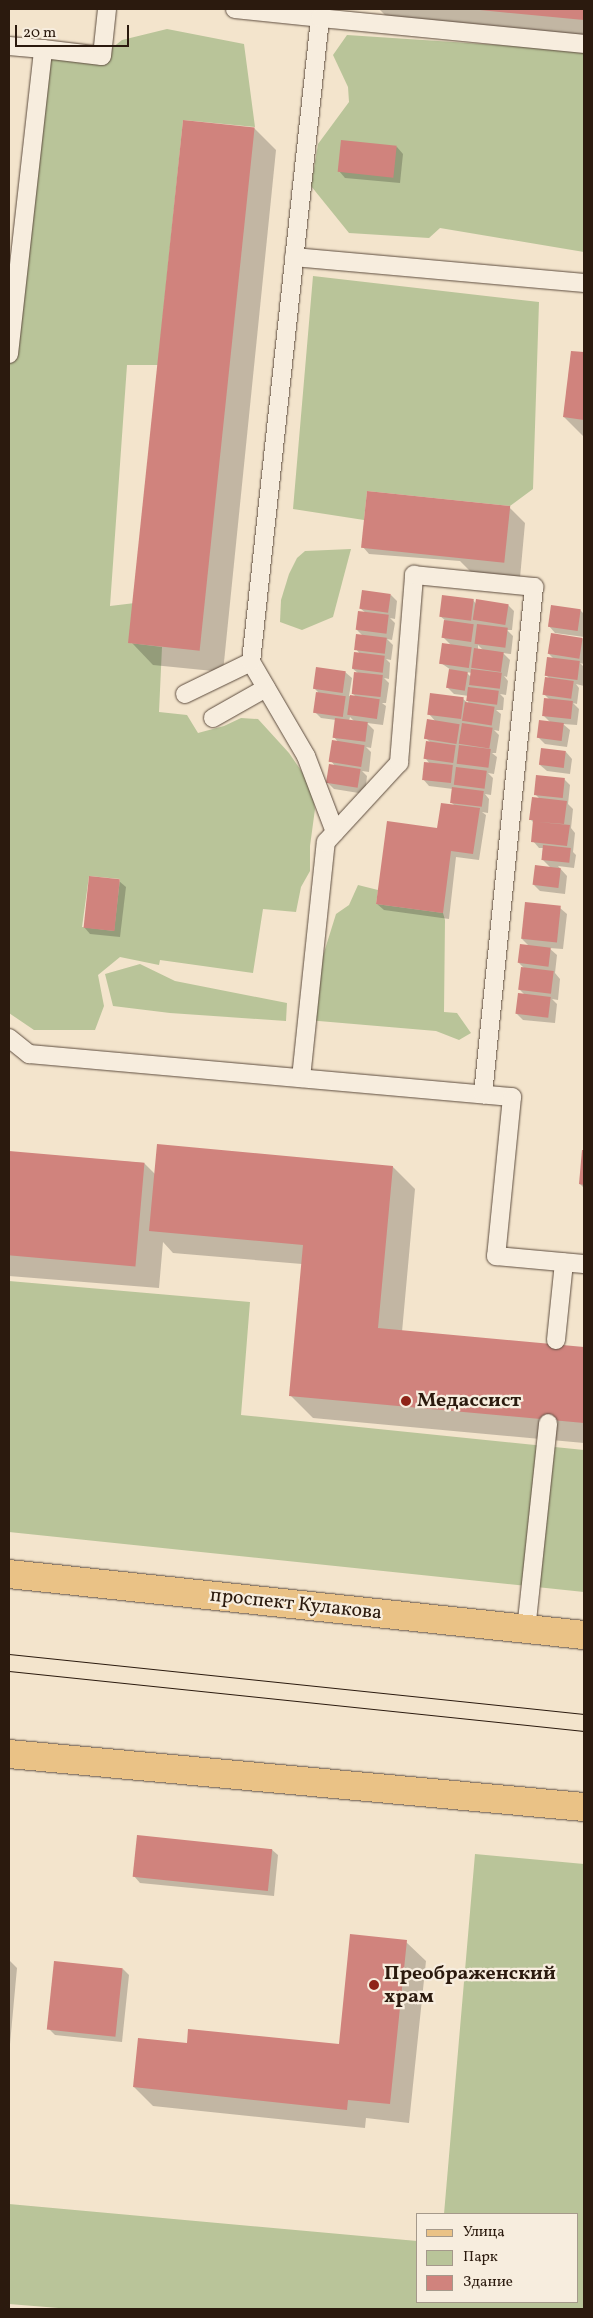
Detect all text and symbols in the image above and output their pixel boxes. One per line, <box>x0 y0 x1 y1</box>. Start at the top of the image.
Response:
scale bar <box>18 15 131 47</box>
text: 20 m <box>23 23 56 44</box>
place label: Медассист <box>417 1389 521 1413</box>
marker: Медассист <box>399 1394 413 1408</box>
street label: проспект Кулакова <box>209 1584 383 1626</box>
place label: Преображенский храм <box>384 1962 556 2009</box>
marker: Преображенский храм <box>368 1979 380 1991</box>
legend <box>416 2213 578 2303</box>
text: Улица <box>463 2222 505 2243</box>
text: Парк <box>463 2247 498 2268</box>
text: Здание <box>463 2272 513 2293</box>

